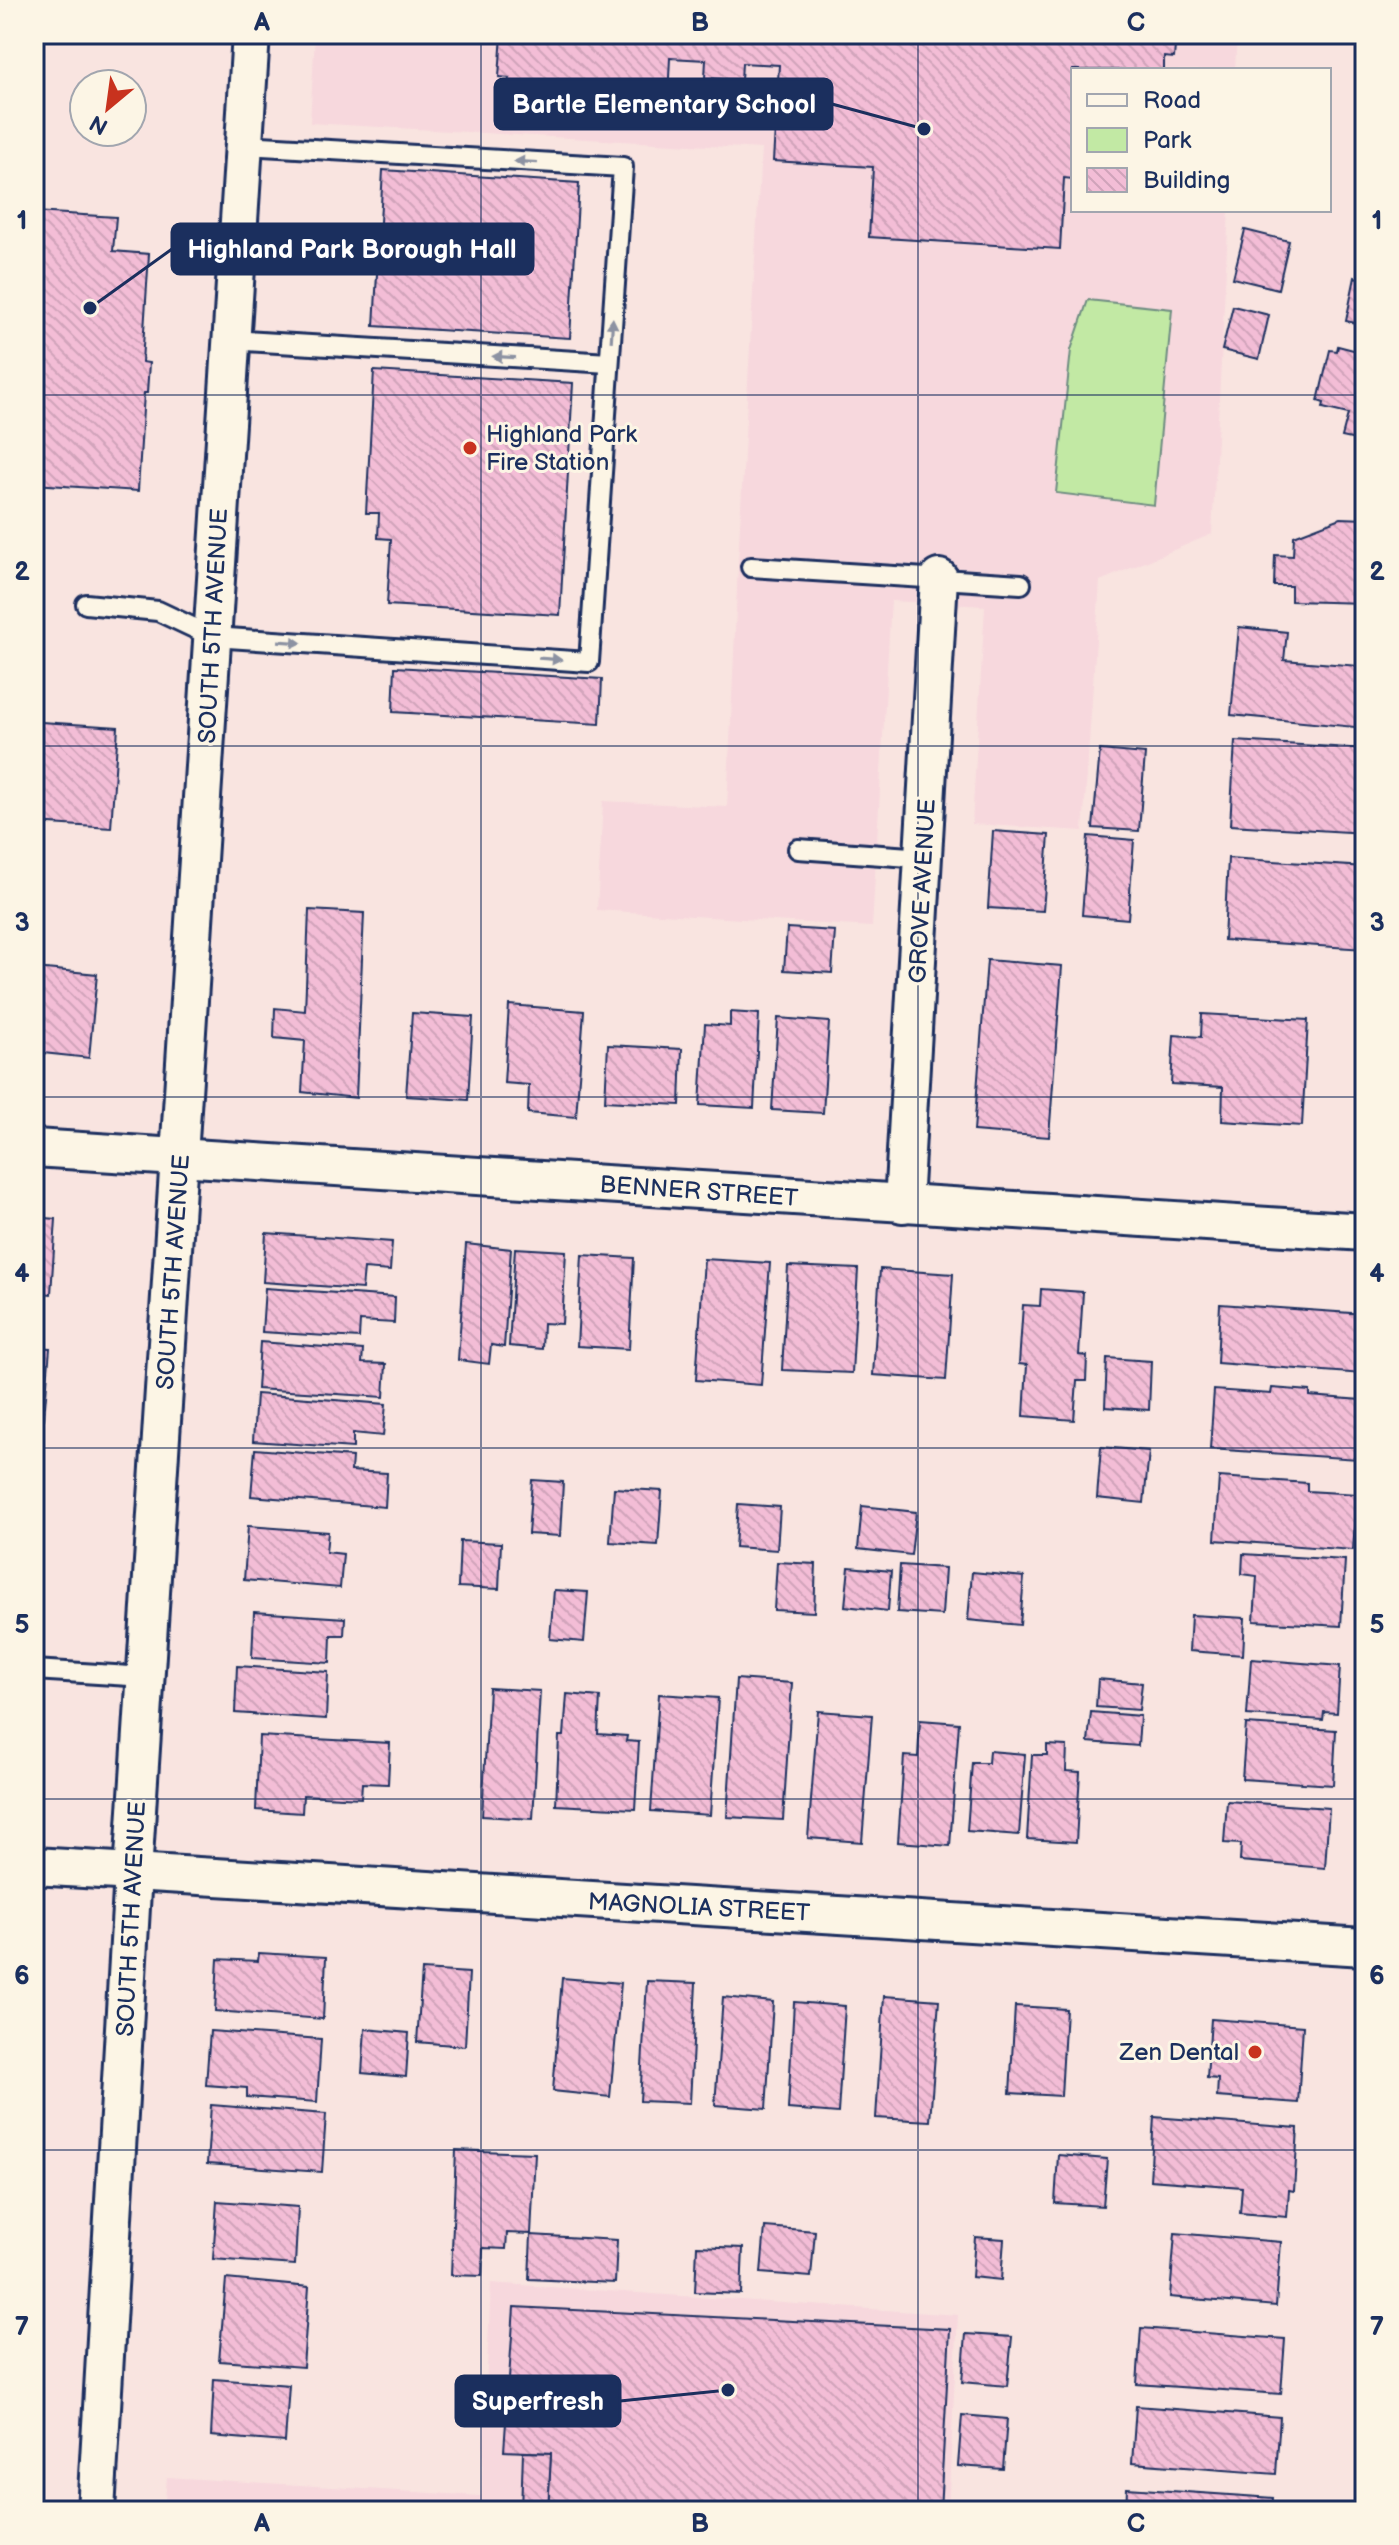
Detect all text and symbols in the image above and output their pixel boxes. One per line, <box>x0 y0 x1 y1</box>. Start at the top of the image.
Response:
text: A <box>253 8 270 39</box>
text: B <box>691 8 709 39</box>
text: C <box>1127 8 1145 39</box>
north arrow <box>68 68 148 148</box>
legend <box>1071 68 1331 212</box>
callout: Bartle Elementary School <box>495 79 832 129</box>
text: Road <box>1143 86 1201 115</box>
text: Bartle Elementary School <box>512 90 816 121</box>
text: N <box>85 108 113 140</box>
text: Park <box>1143 126 1191 155</box>
one-way arrow <box>513 155 538 168</box>
text: Building <box>1143 166 1230 195</box>
text: 1 <box>17 206 27 237</box>
text: 1 <box>1372 206 1382 237</box>
callout: Highland Park Borough Hall <box>172 224 533 274</box>
text: Highland Park Borough Hall <box>187 235 517 266</box>
one-way arrow <box>606 317 619 342</box>
one-way arrow <box>491 350 516 363</box>
place label: Highland Park Fire Station <box>486 420 637 477</box>
marker: Highland Park Fire Station <box>461 439 479 457</box>
street label: SOUTH 5TH AVENUE <box>193 508 234 744</box>
text: 2 <box>14 557 30 588</box>
text: 2 <box>1369 557 1385 588</box>
one-way arrow <box>278 636 303 649</box>
one-way arrow <box>538 653 563 666</box>
street label: GROVE AVENUE <box>903 798 942 984</box>
text: 3 <box>14 908 30 939</box>
text: 3 <box>1369 908 1385 939</box>
street label: SOUTH 5TH AVENUE <box>151 1153 196 1391</box>
street label: BENNER STREET <box>599 1170 800 1213</box>
text: 4 <box>14 1259 30 1290</box>
text: 4 <box>1369 1259 1385 1290</box>
text: 5 <box>14 1610 30 1641</box>
text: 5 <box>1369 1610 1385 1641</box>
street label: SOUTH 5TH AVENUE <box>111 1801 152 2037</box>
street label: MAGNOLIA STREET <box>587 1887 811 1928</box>
text: 6 <box>14 1961 30 1992</box>
text: 6 <box>1369 1961 1385 1992</box>
place label: Zen Dental <box>1119 2038 1239 2067</box>
marker: Zen Dental <box>1246 2043 1264 2061</box>
text: 7 <box>15 2312 29 2343</box>
text: 7 <box>1370 2312 1384 2343</box>
callout: Superfresh <box>456 2376 620 2426</box>
text: Superfresh <box>472 2387 604 2418</box>
text: A <box>253 2509 270 2540</box>
text: B <box>691 2509 709 2540</box>
text: C <box>1127 2509 1145 2540</box>

